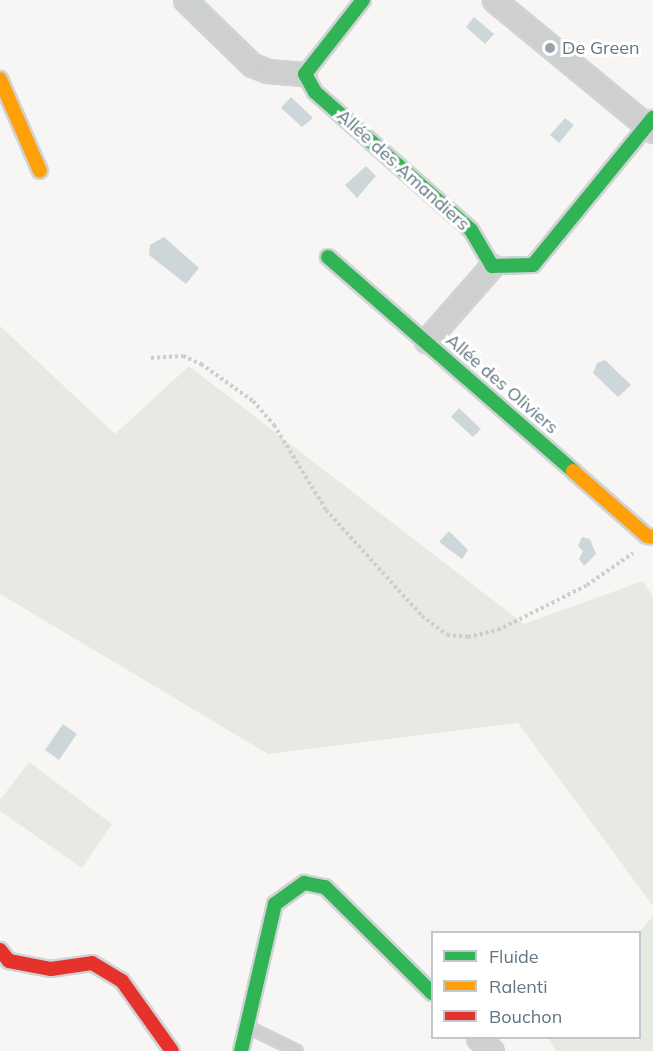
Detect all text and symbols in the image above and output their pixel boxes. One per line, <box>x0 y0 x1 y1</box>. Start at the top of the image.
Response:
place label: De Green <box>562 37 640 59</box>
marker: De Green <box>543 41 557 55</box>
street label: Allée des Amandiers <box>332 105 474 235</box>
street label: Allée des Oliviers <box>441 329 563 439</box>
legend <box>431 931 641 1039</box>
text: Fluide <box>489 945 539 968</box>
text: Ralenti <box>489 975 547 998</box>
text: Bouchon <box>489 1005 562 1028</box>

